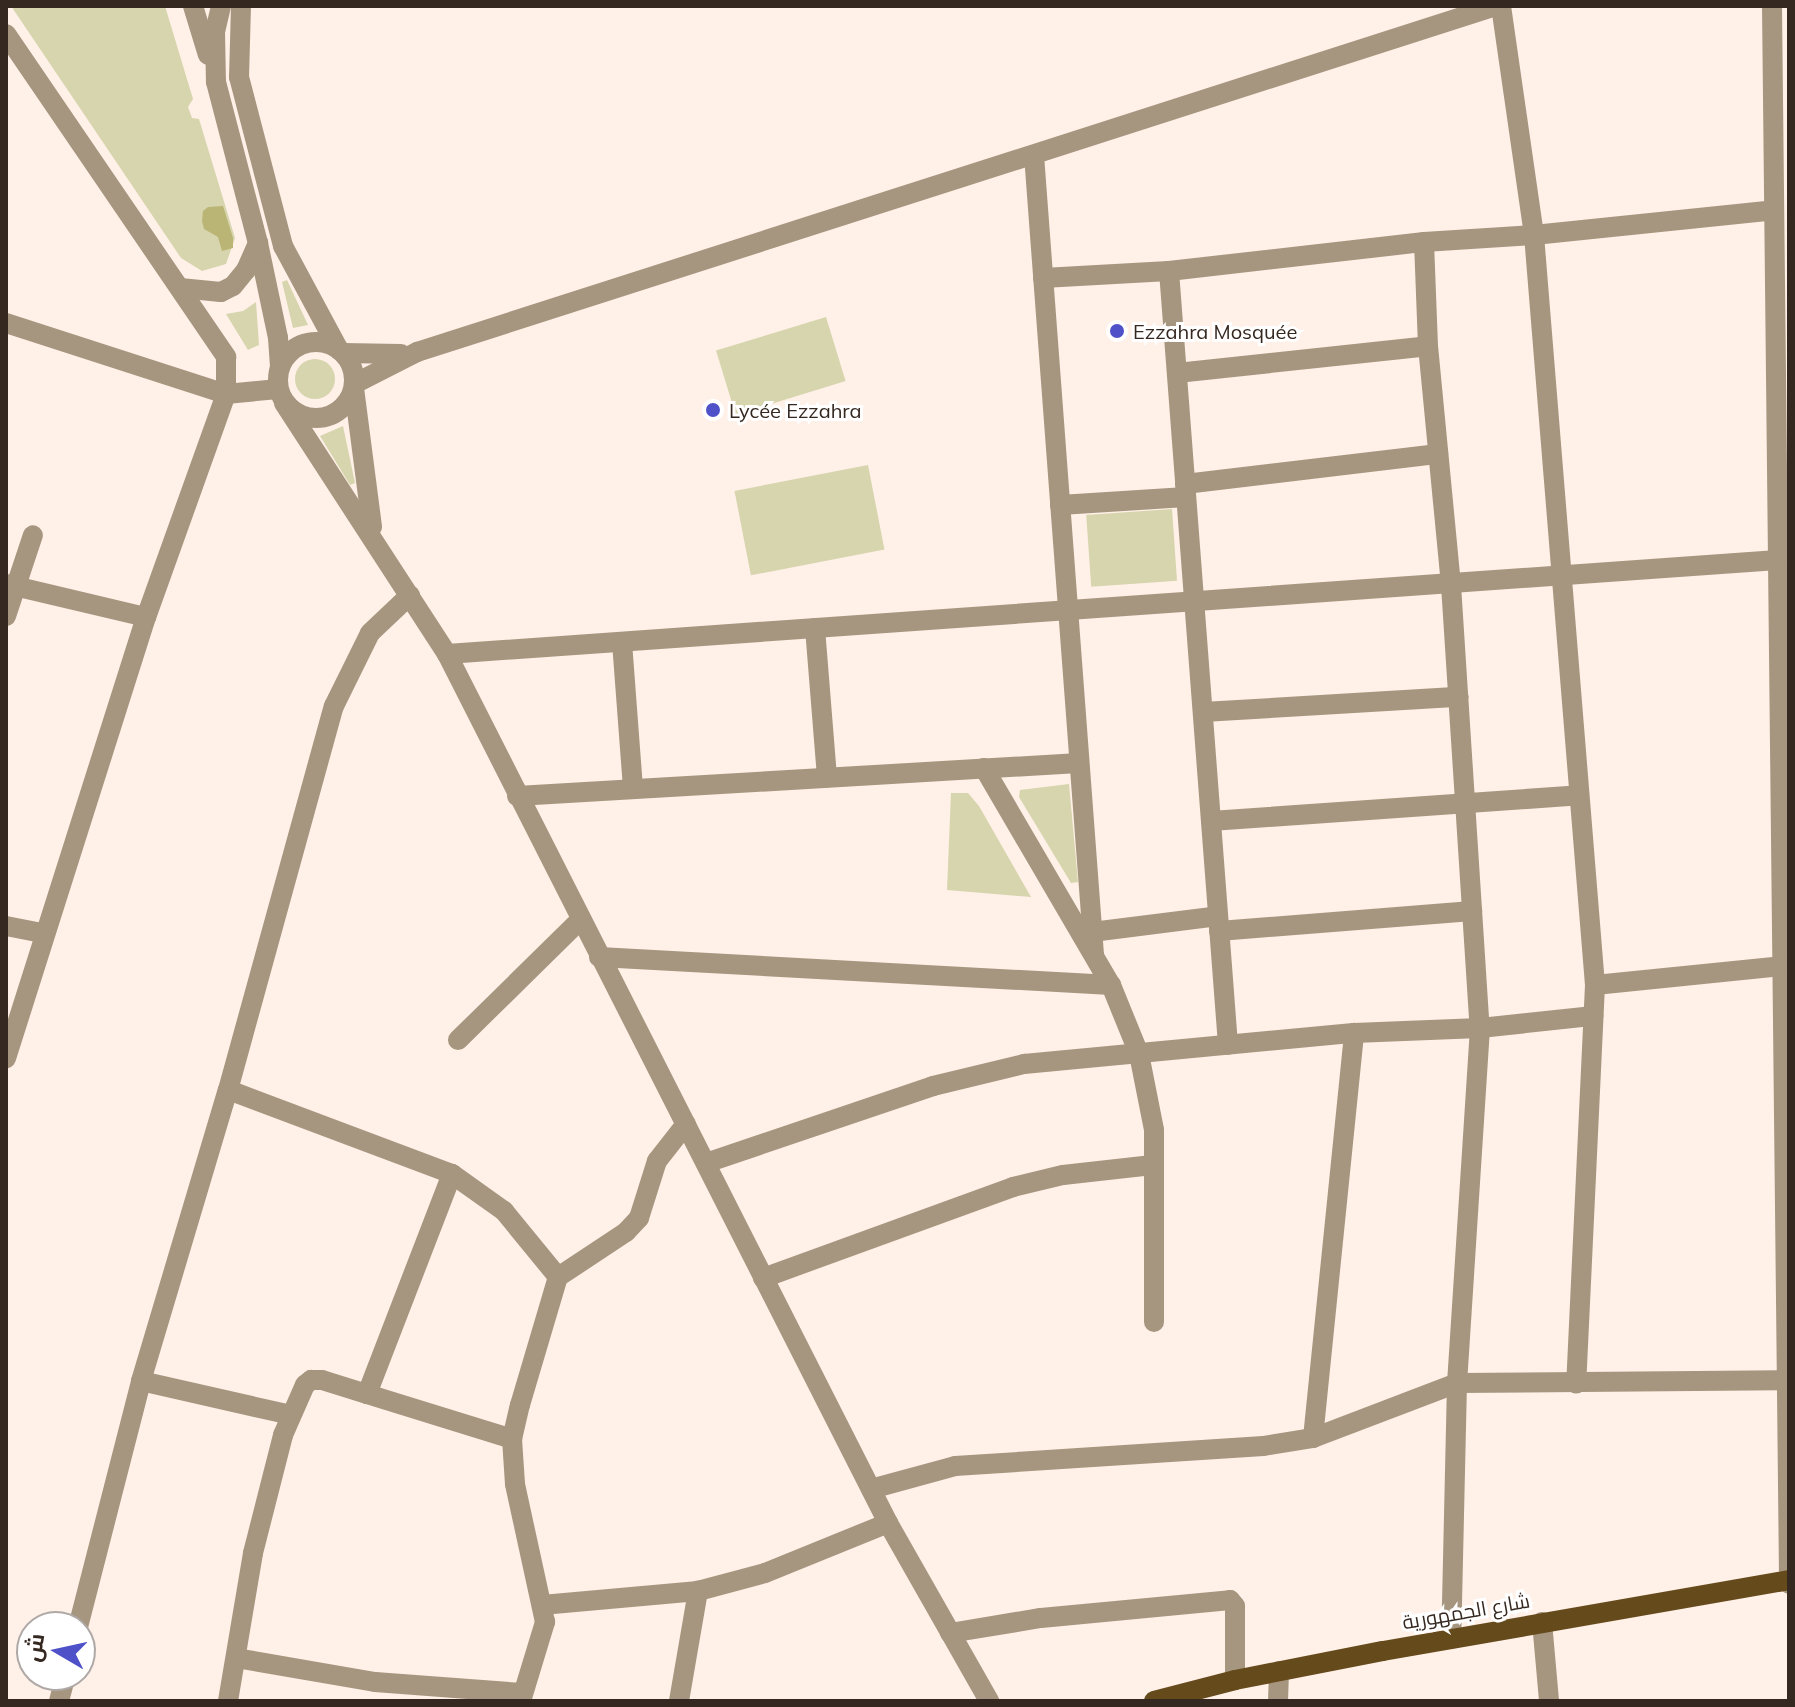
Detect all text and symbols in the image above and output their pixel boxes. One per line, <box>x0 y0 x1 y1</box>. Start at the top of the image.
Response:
place label: Ezzahra Mosquée <box>1133 319 1297 343</box>
marker: Ezzahra Mosquée <box>1108 322 1126 340</box>
place label: Lycée Ezzahra <box>729 398 862 422</box>
marker: Lycée Ezzahra <box>704 401 722 419</box>
street label: شارع الجمهورية <box>1400 1588 1532 1634</box>
north arrow <box>16 1611 96 1691</box>
text: ش <box>18 1631 50 1664</box>

